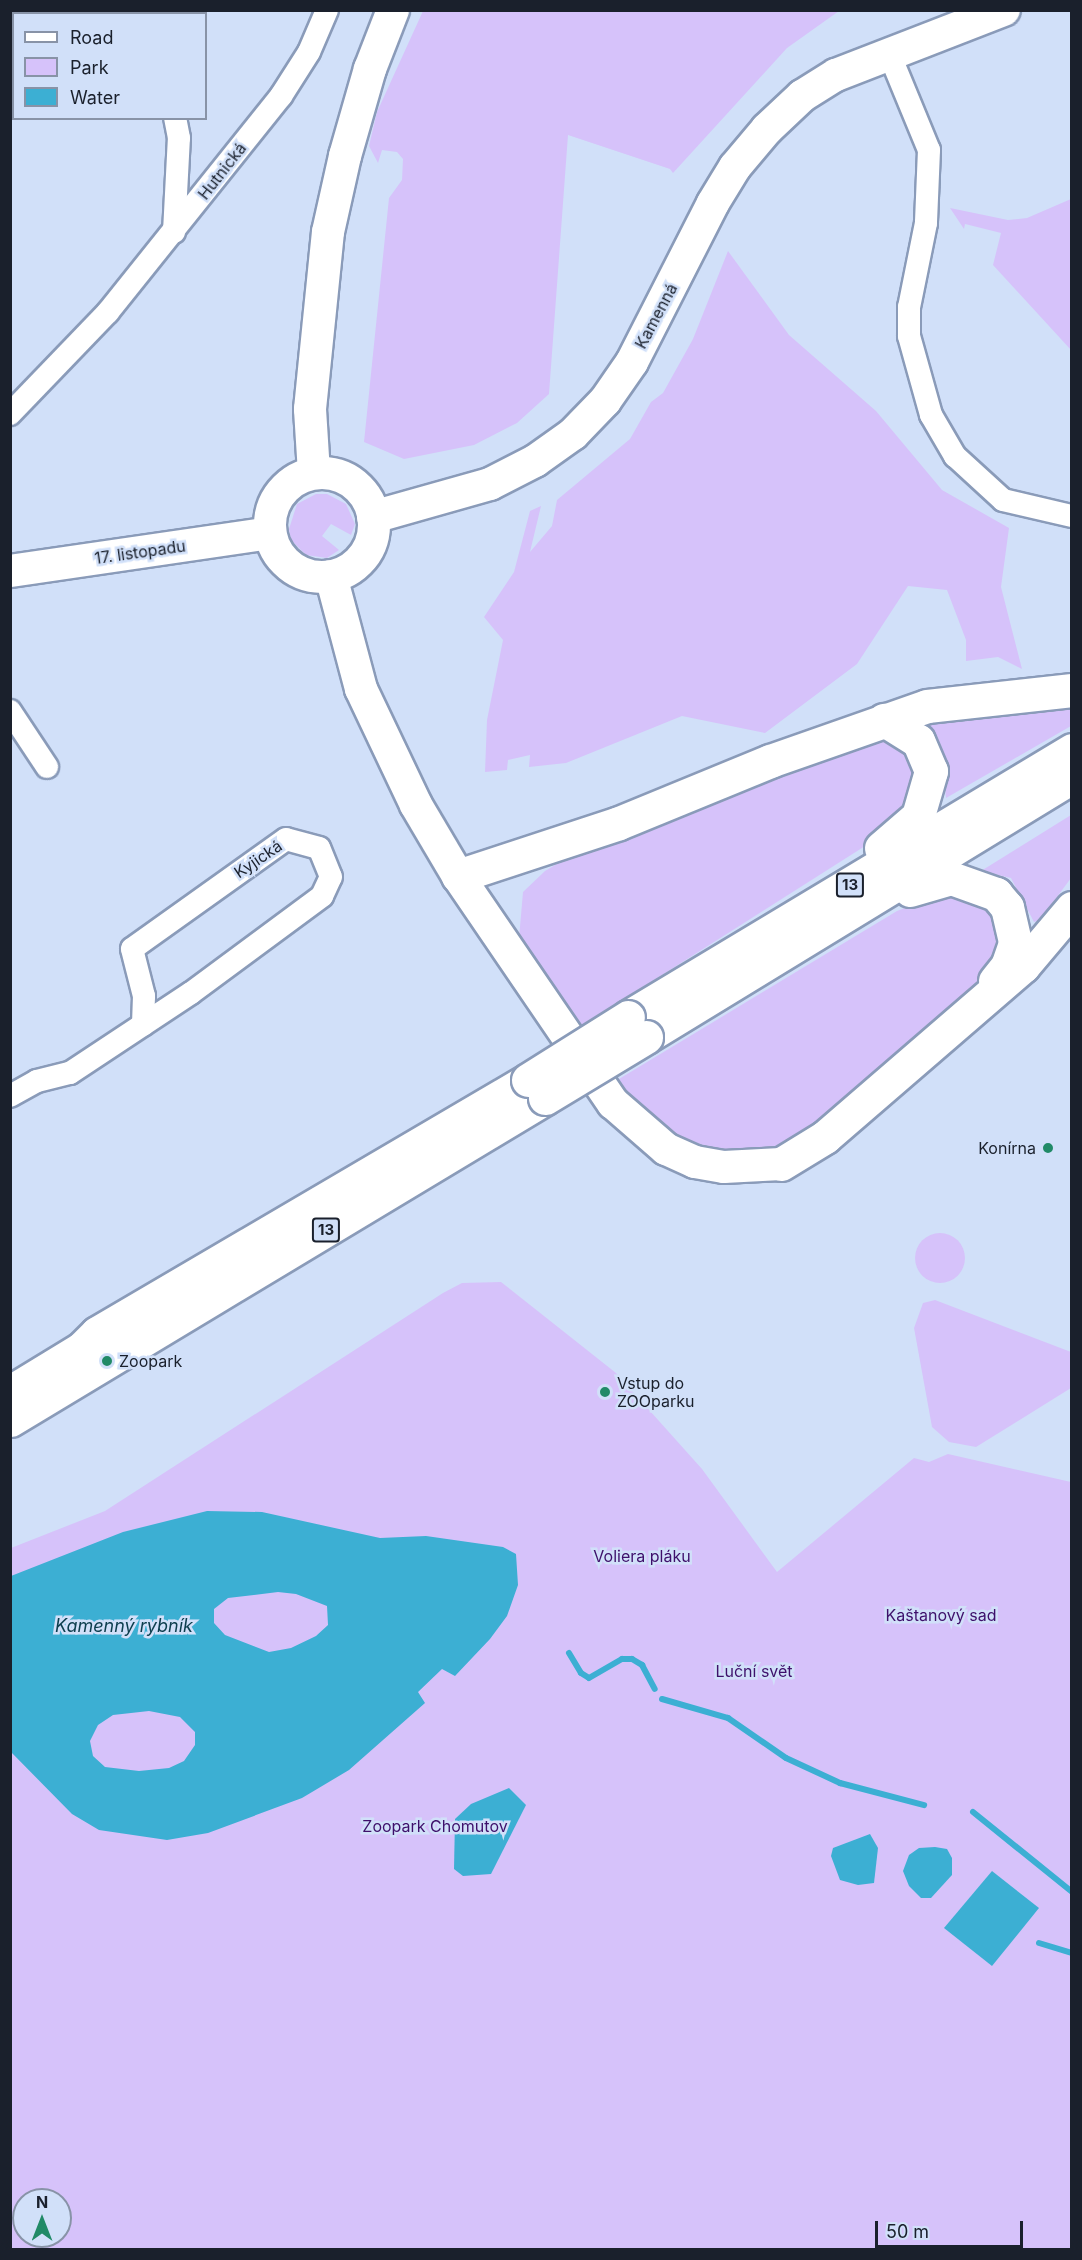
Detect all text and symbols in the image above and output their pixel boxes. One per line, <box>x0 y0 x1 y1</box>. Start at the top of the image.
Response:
legend <box>12 12 207 120</box>
text: Road <box>70 27 113 48</box>
text: Park <box>70 57 109 78</box>
text: Water <box>70 87 120 108</box>
street label: Hutnická <box>194 139 250 203</box>
street label: Kamenná <box>631 280 681 352</box>
street label: 17. listopadu <box>93 536 187 568</box>
street label: Kyjická <box>230 836 286 882</box>
road number: 13 <box>835 873 865 897</box>
place label: Konírna <box>978 1138 1036 1158</box>
marker: Konírna <box>1041 1141 1055 1155</box>
road number: 13 <box>311 1218 341 1242</box>
place label: Zoopark <box>119 1351 182 1371</box>
marker: Zoopark <box>100 1354 114 1368</box>
place label: Vstup do ZOOparku <box>617 1373 694 1411</box>
marker: Vstup do ZOOparku <box>598 1385 612 1399</box>
park label: Voliera pláku <box>593 1546 691 1566</box>
park label: Kaštanový sad <box>886 1605 996 1625</box>
water label: Kamenný rybník <box>55 1615 193 1637</box>
park label: Luční svět <box>715 1661 793 1681</box>
park label: Zoopark Chomutov <box>362 1816 508 1836</box>
north arrow <box>12 2188 72 2248</box>
text: N <box>36 2192 48 2212</box>
scale bar <box>878 2209 1026 2247</box>
text: 50 m <box>886 2221 929 2242</box>

